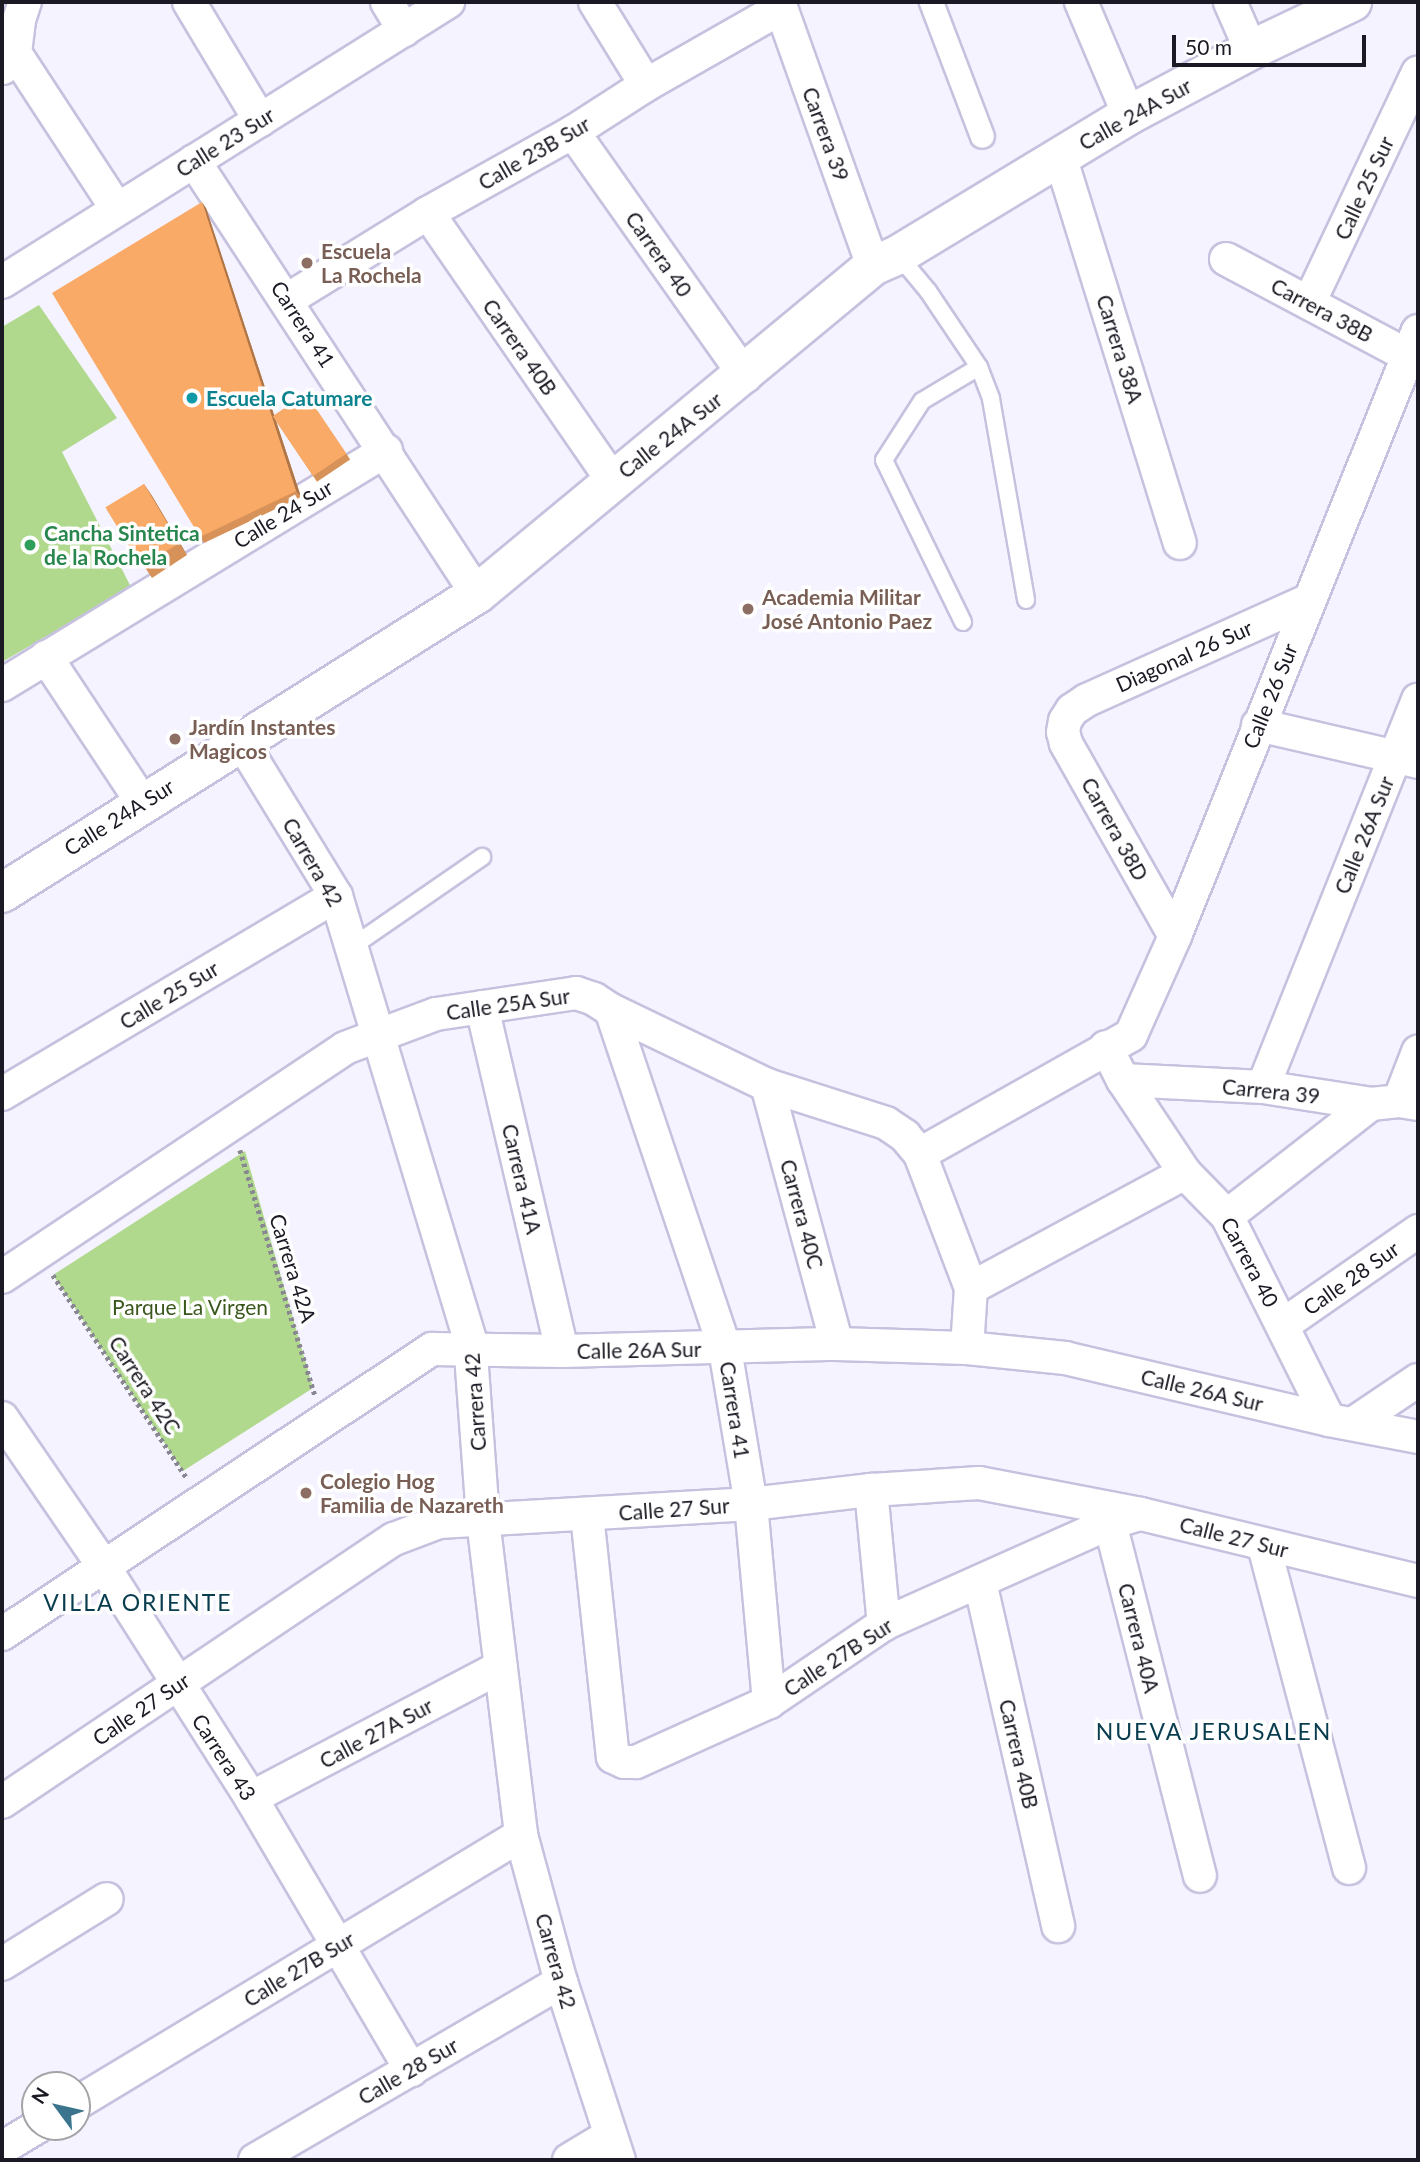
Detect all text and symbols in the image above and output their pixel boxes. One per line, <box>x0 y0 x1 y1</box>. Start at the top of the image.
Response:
scale bar <box>1175 21 1369 65</box>
text: 50 m <box>1185 34 1232 59</box>
street label: Calle 24A Sur <box>1074 73 1196 155</box>
street label: Carrera 39 <box>797 84 855 184</box>
street label: Calle 23 Sur <box>171 102 279 182</box>
street label: Calle 23B Sur <box>474 111 594 195</box>
street label: Calle 25 Sur <box>1329 132 1399 244</box>
street label: Carrera 40 <box>621 207 697 301</box>
place label: Escuela La Rochela <box>321 238 422 288</box>
marker: Escuela La Rochela <box>299 255 315 271</box>
street label: Carrera 38B <box>1267 273 1377 347</box>
street label: Carrera 41 <box>266 276 340 372</box>
street label: Carrera 38A <box>1092 292 1148 406</box>
street label: Carrera 40B <box>478 294 562 400</box>
place label: Escuela Catumare <box>206 385 372 411</box>
street label: Calle 24A Sur <box>613 386 727 484</box>
marker: Escuela Catumare <box>184 390 200 406</box>
street label: Calle 24 Sur <box>229 475 337 553</box>
place label: Cancha Sintetica de la Rochela <box>44 520 200 570</box>
marker: Cancha Sintetica de la Rochela <box>22 537 38 553</box>
place label: Academia Militar José Antonio Paez <box>762 584 933 634</box>
marker: Academia Militar José Antonio Paez <box>740 601 756 617</box>
street label: Diagonal 26 Sur <box>1112 615 1256 697</box>
street label: Calle 26 Sur <box>1238 640 1302 752</box>
place label: Jardín Instantes Magicos <box>189 714 336 764</box>
marker: Jardín Instantes Magicos <box>167 731 183 747</box>
street label: Calle 26A Sur <box>1329 772 1399 898</box>
street label: Calle 24A Sur <box>59 773 179 861</box>
street label: Carrera 38D <box>1076 773 1154 885</box>
street label: Carrera 42 <box>278 813 348 911</box>
street label: Calle 25 Sur <box>115 956 223 1034</box>
street label: Calle 25A Sur <box>444 983 572 1025</box>
street label: Carrera 39 <box>1221 1073 1321 1109</box>
street label: Carrera 41A <box>497 1121 547 1237</box>
street label: Carrera 40C <box>775 1157 829 1271</box>
street label: Carrera 42A <box>265 1211 321 1325</box>
street label: Carrera 40 <box>1216 1213 1284 1311</box>
street label: Calle 28 Sur <box>1298 1236 1404 1320</box>
park label: Parque La Virgen <box>112 1294 268 1320</box>
street label: Carrera 42C <box>104 1331 186 1439</box>
street label: Calle 26A Sur <box>576 1336 702 1364</box>
street label: Carrera 42 <box>459 1352 491 1452</box>
street label: Carrera 41 <box>715 1360 755 1460</box>
street label: Calle 26A Sur <box>1138 1364 1266 1416</box>
place label: Colegio Hog Familia de Nazareth <box>320 1468 504 1518</box>
marker: Colegio Hog Familia de Nazareth <box>298 1485 314 1501</box>
street label: Calle 27 Sur <box>618 1493 730 1525</box>
street label: Calle 27 Sur <box>1177 1511 1291 1563</box>
street label: Carrera 40A <box>1113 1580 1165 1696</box>
district label: VILLA ORIENTE <box>45 1588 231 1616</box>
street label: Calle 27B Sur <box>779 1612 897 1702</box>
street label: Calle 27 Sur <box>88 1667 194 1751</box>
street label: Calle 27A Sur <box>315 1692 437 1774</box>
street label: Carrera 40B <box>994 1697 1044 1811</box>
street label: Carrera 43 <box>187 1709 261 1805</box>
district label: NUEVA JERUSALEN <box>1097 1717 1331 1745</box>
street label: Carrera 42 <box>530 1910 582 2012</box>
street label: Calle 27B Sur <box>239 1926 359 2012</box>
street label: Calle 28 Sur <box>354 2032 462 2110</box>
north arrow <box>21 2071 91 2141</box>
text: N <box>26 2083 53 2108</box>

